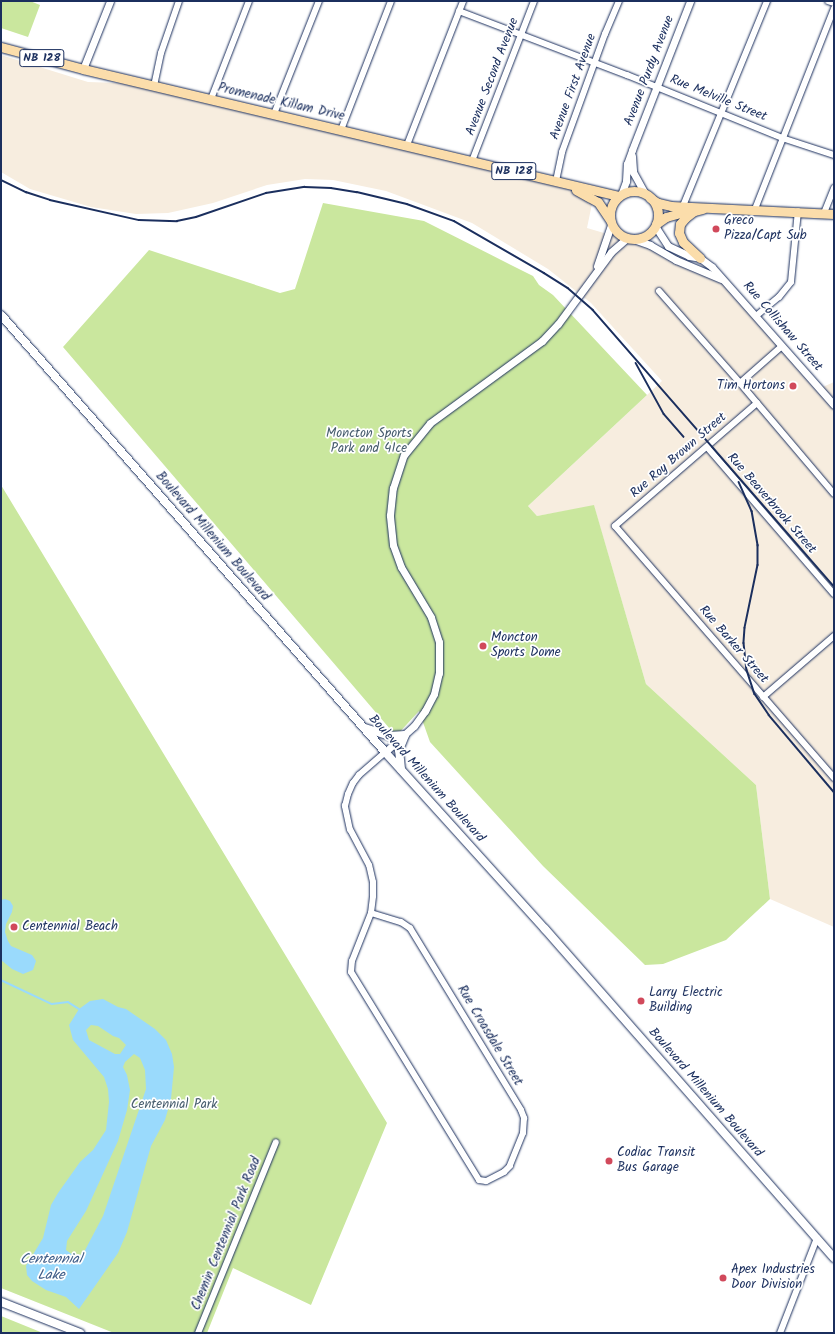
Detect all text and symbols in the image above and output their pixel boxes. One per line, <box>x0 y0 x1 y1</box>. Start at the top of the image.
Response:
street label: Avenue Purdy Avenue <box>622 14 678 128</box>
street label: Avenue Second Avenue <box>463 16 523 138</box>
street label: Avenue First Avenue <box>548 32 600 142</box>
road number: NB 128 <box>19 48 65 68</box>
street label: Rue Melville Street <box>667 72 769 126</box>
street label: Promenade Killam Drive <box>216 81 346 125</box>
road number: NB 128 <box>491 161 537 181</box>
place label: Greco Pizza/Capt Sub <box>724 214 807 245</box>
marker: Greco Pizza/Capt Sub <box>711 224 721 234</box>
street label: Rue Collishaw Street <box>739 279 825 375</box>
place label: Tim Hortons <box>717 378 785 394</box>
marker: Tim Hortons <box>788 381 798 391</box>
street label: Rue Roy Brown Street <box>628 410 730 502</box>
park label: Moncton Sports Park and 4Ice <box>326 427 412 458</box>
street label: Rue Beaverbrook Street <box>723 451 819 557</box>
street label: Boulevard Millenium Boulevard <box>152 469 272 605</box>
street label: Rue Barker Street <box>695 603 771 687</box>
place label: Moncton Sports Dome <box>491 631 561 662</box>
marker: Moncton Sports Dome <box>478 641 488 651</box>
street label: Boulevard Millenium Boulevard <box>365 712 487 846</box>
place label: Centennial Beach <box>22 919 118 935</box>
marker: Centennial Beach <box>9 922 19 932</box>
street label: Rue Croasdale Street <box>453 983 525 1089</box>
place label: Larry Electric Building <box>649 986 723 1017</box>
marker: Larry Electric Building <box>636 996 646 1006</box>
street label: Boulevard Millenium Boulevard <box>645 1025 765 1161</box>
park label: Centennial Park <box>131 1097 217 1113</box>
place label: Codiac Transit Bus Garage <box>617 1146 695 1177</box>
street label: Chemin Centennial Park Road <box>189 1155 265 1313</box>
marker: Codiac Transit Bus Garage <box>604 1156 614 1166</box>
water label: Centennial Lake <box>20 1251 82 1284</box>
place label: Apex Industries Door Division <box>731 1263 815 1294</box>
marker: Apex Industries Door Division <box>718 1273 728 1283</box>

